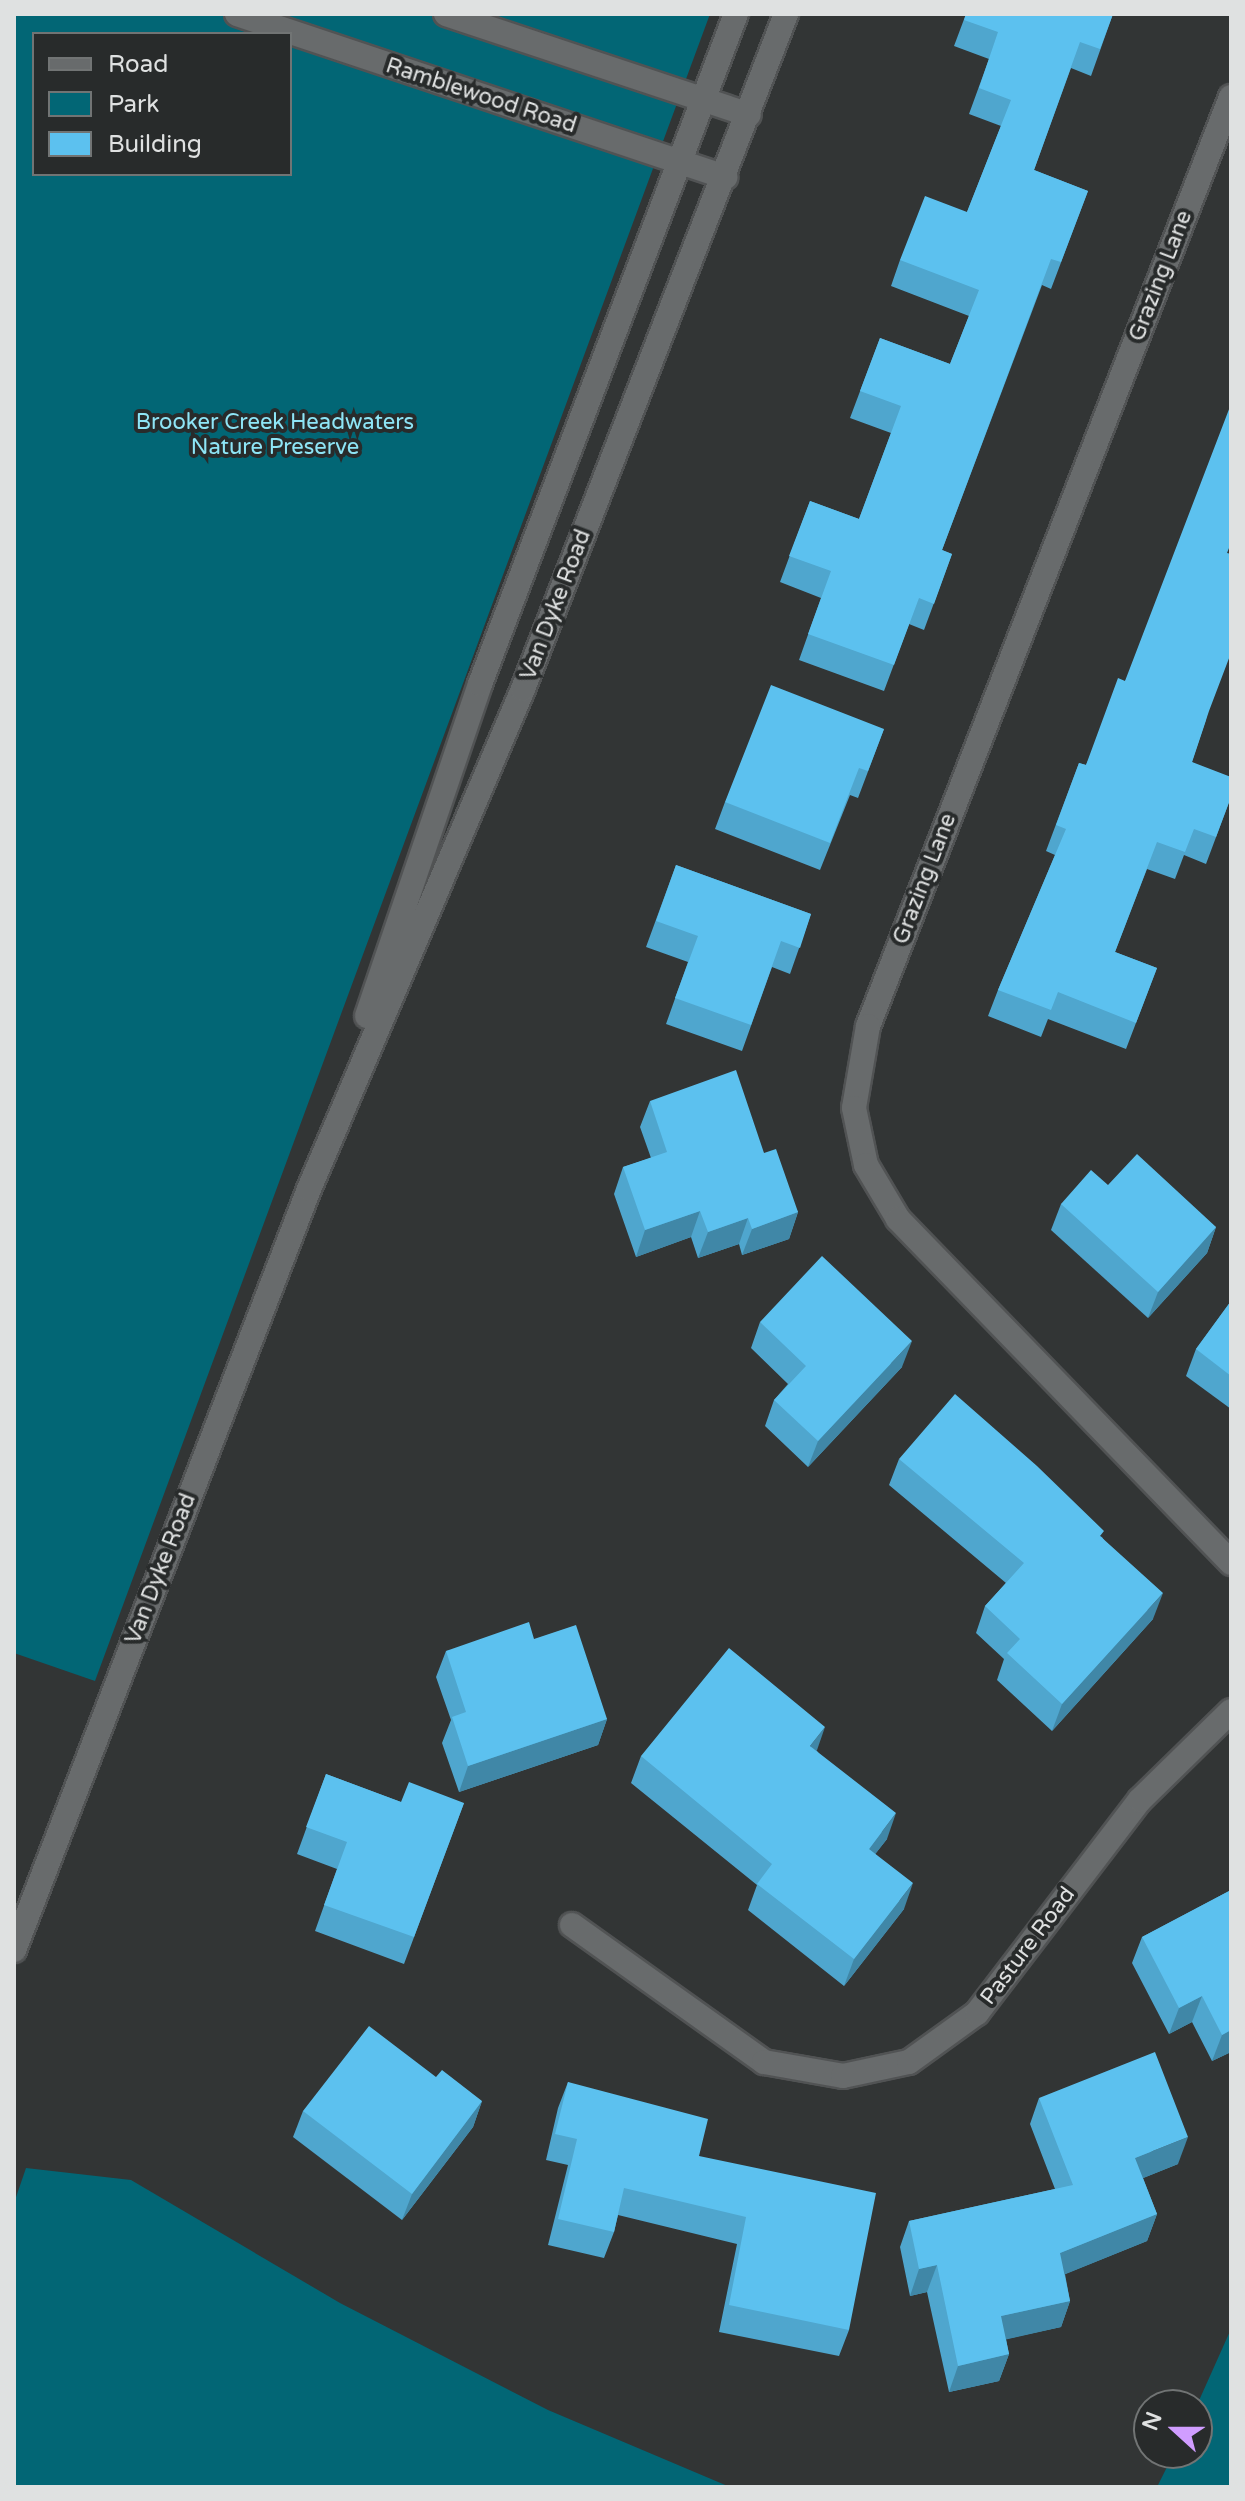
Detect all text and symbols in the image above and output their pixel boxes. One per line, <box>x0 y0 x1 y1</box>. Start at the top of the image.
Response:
legend <box>32 32 292 176</box>
text: Road <box>108 50 168 79</box>
street label: Ramblewood Road <box>382 53 580 139</box>
text: Park <box>108 90 159 119</box>
text: Building <box>108 130 202 159</box>
street label: Grazing Lane <box>1124 207 1198 345</box>
park label: Brooker Creek Headwaters Nature Preserve <box>136 409 414 460</box>
street label: Van Dyke Road <box>515 526 597 684</box>
street label: Grazing Lane <box>888 810 962 948</box>
street label: Van Dyke Road <box>120 1490 202 1648</box>
street label: Pasture Road <box>975 1882 1081 2010</box>
north arrow <box>1133 2389 1213 2469</box>
text: N <box>1137 2408 1168 2434</box>

